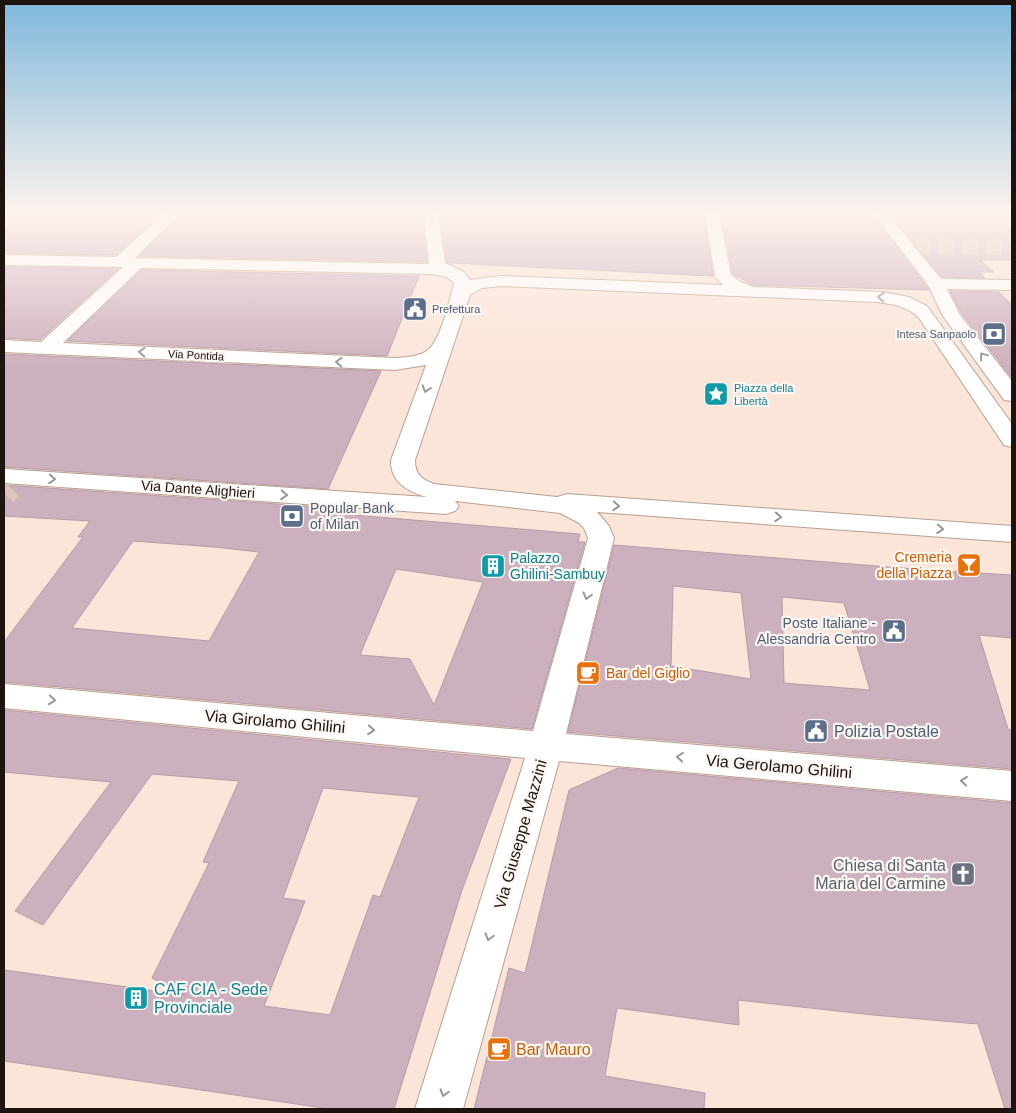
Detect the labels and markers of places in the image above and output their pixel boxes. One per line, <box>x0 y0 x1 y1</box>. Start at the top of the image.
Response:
public building icon: Prefettura <box>402 296 428 322</box>
place label: Prefettura <box>432 303 481 315</box>
bank icon: Intesa Sanpaolo <box>981 321 1007 347</box>
place label: Intesa Sanpaolo <box>896 328 976 340</box>
place icon: Piazza della Libertà <box>703 381 729 407</box>
place label: Piazza della Libertà <box>734 382 794 407</box>
place label: Popular Bank of Milan <box>310 500 395 532</box>
bank icon: Popular Bank of Milan <box>279 503 305 529</box>
place label: Cremeria della Piazza <box>877 549 952 581</box>
place label: Palazzo Ghilini-Sambuy <box>510 550 605 582</box>
bar icon: Cremeria della Piazza <box>956 552 982 578</box>
building icon: Palazzo Ghilini-Sambuy <box>480 553 506 579</box>
place label: Poste Italiane - Alessandria Centro <box>757 615 876 647</box>
public building icon: Poste Italiane - Alessandria Centro <box>881 618 907 644</box>
cafe icon: Bar del Giglio <box>575 660 601 686</box>
place label: Bar del Giglio <box>606 665 690 681</box>
public building icon: Polizia Postale <box>803 718 829 744</box>
place label: Polizia Postale <box>834 723 939 740</box>
place label: Chiesa di Santa Maria del Carmine <box>815 857 946 892</box>
church icon: Chiesa di Santa Maria del Carmine <box>950 861 976 887</box>
place label: CAF CIA - Sede Provinciale <box>154 981 268 1016</box>
building icon: CAF CIA - Sede Provinciale <box>123 985 149 1011</box>
cafe icon: Bar Mauro <box>486 1036 512 1062</box>
place label: Bar Mauro <box>516 1041 591 1058</box>

